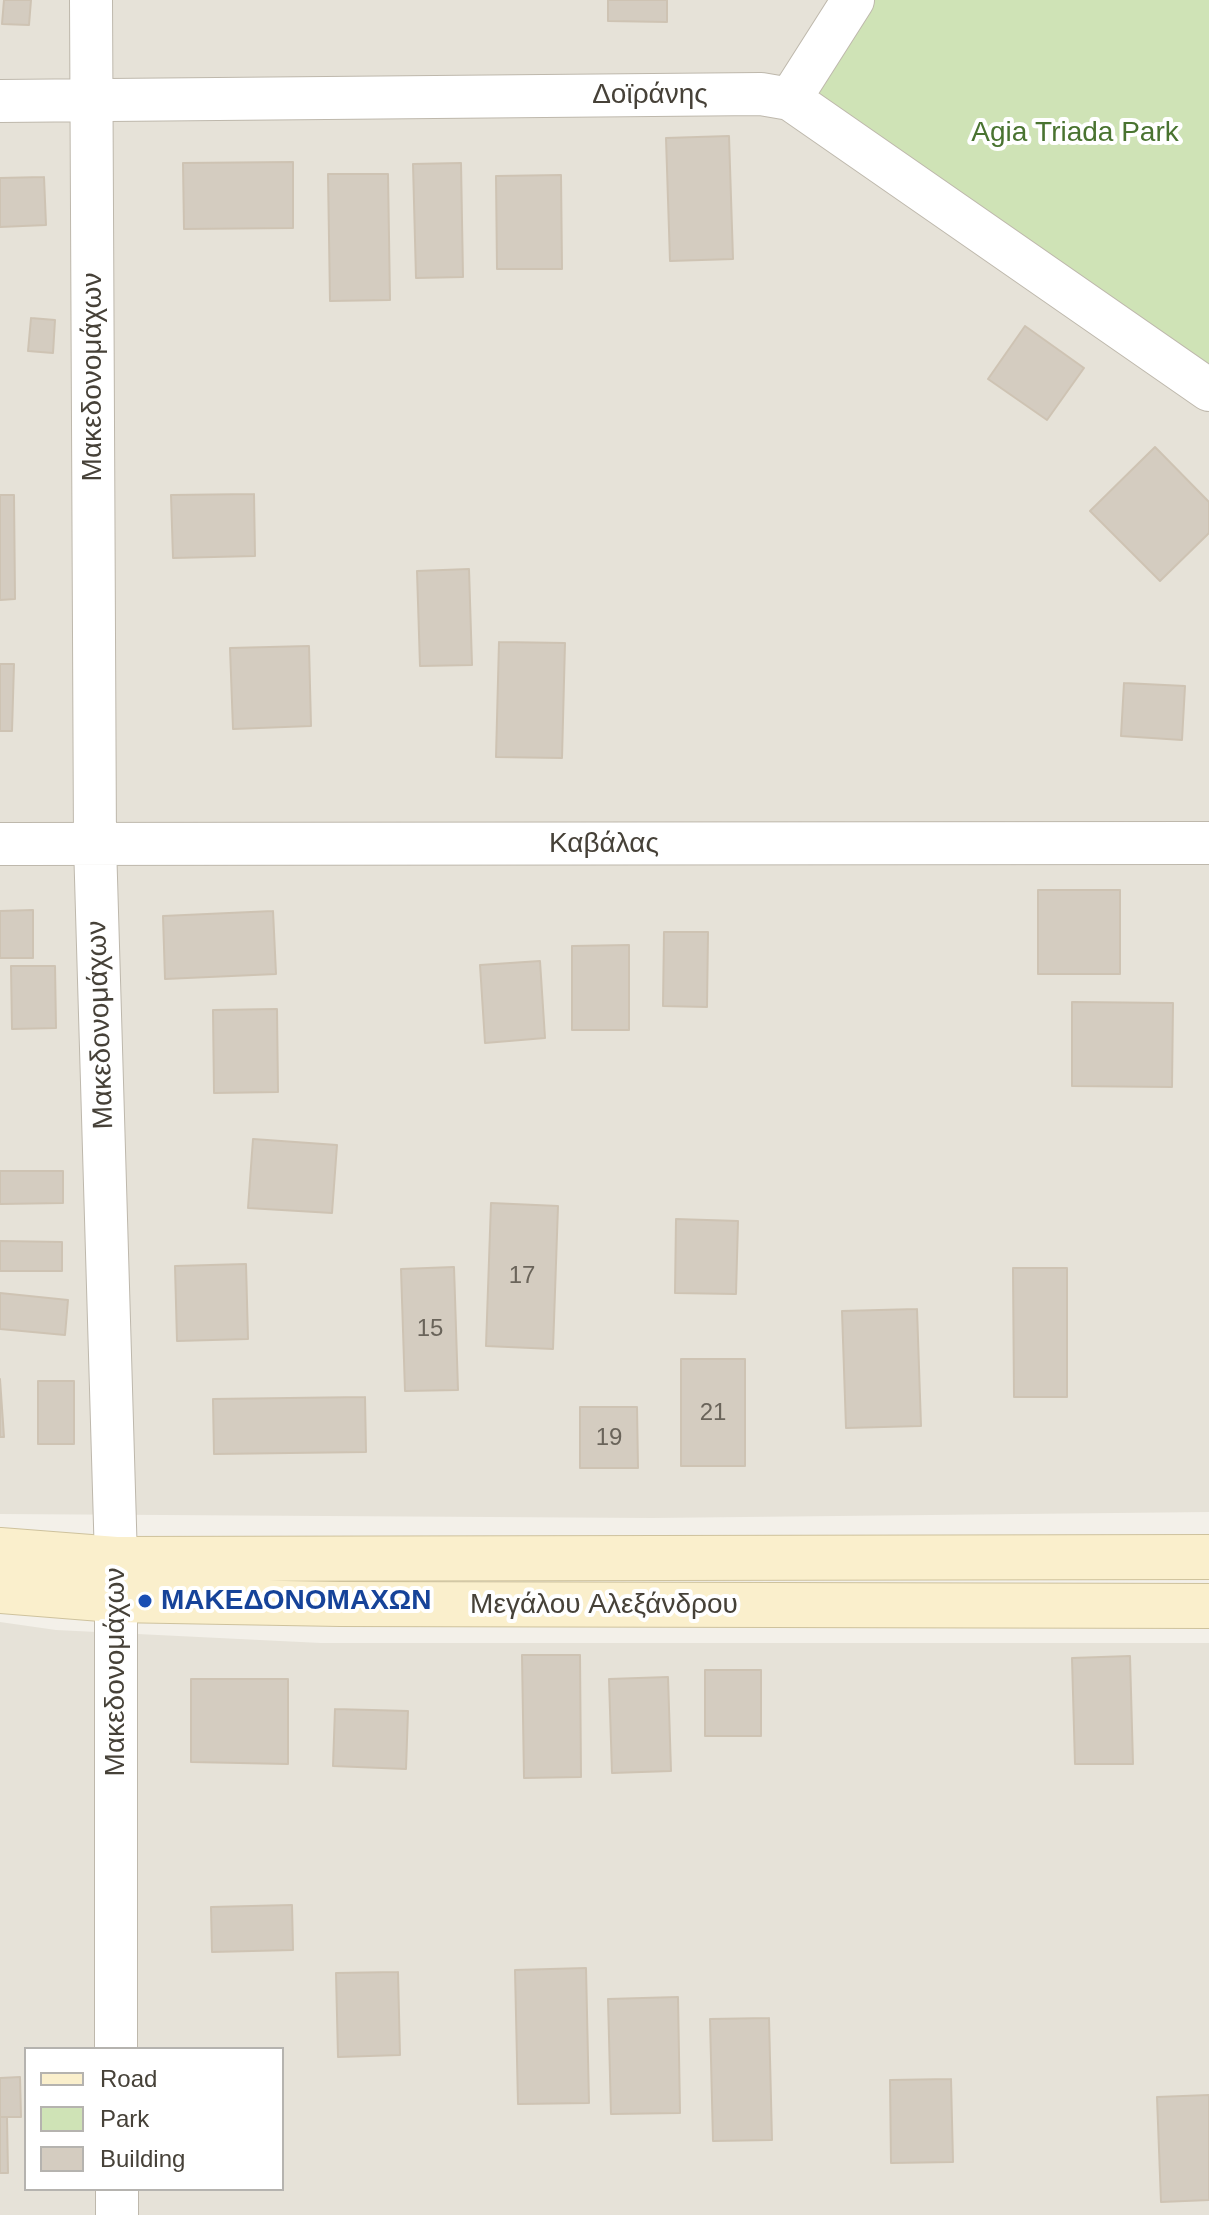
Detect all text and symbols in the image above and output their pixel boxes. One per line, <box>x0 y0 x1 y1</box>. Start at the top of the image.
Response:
street label: Δοϊράνης <box>592 78 708 112</box>
park label: Agia Triada Park <box>971 116 1179 150</box>
street label: Μακεδονομάχων <box>76 273 110 481</box>
street label: Καβάλας <box>549 827 659 861</box>
street label: Μακεδονομάχων <box>81 920 121 1130</box>
house number: 17 <box>509 1262 535 1290</box>
house number: 15 <box>417 1315 443 1343</box>
house number: 21 <box>700 1399 726 1427</box>
house number: 19 <box>596 1424 622 1452</box>
street label: Μακεδονομάχων <box>99 1568 133 1776</box>
place label: ΜΑΚΕΔΟΝΟΜΑΧΩΝ <box>161 1584 431 1618</box>
street label: Μεγάλου Αλεξάνδρου <box>470 1588 738 1622</box>
marker: ΜΑΚΕΔΟΝΟΜΑΧΩΝ <box>136 1592 154 1610</box>
legend <box>24 2047 284 2191</box>
text: Road <box>100 2065 157 2092</box>
text: Park <box>100 2105 149 2132</box>
text: Building <box>100 2145 185 2172</box>

